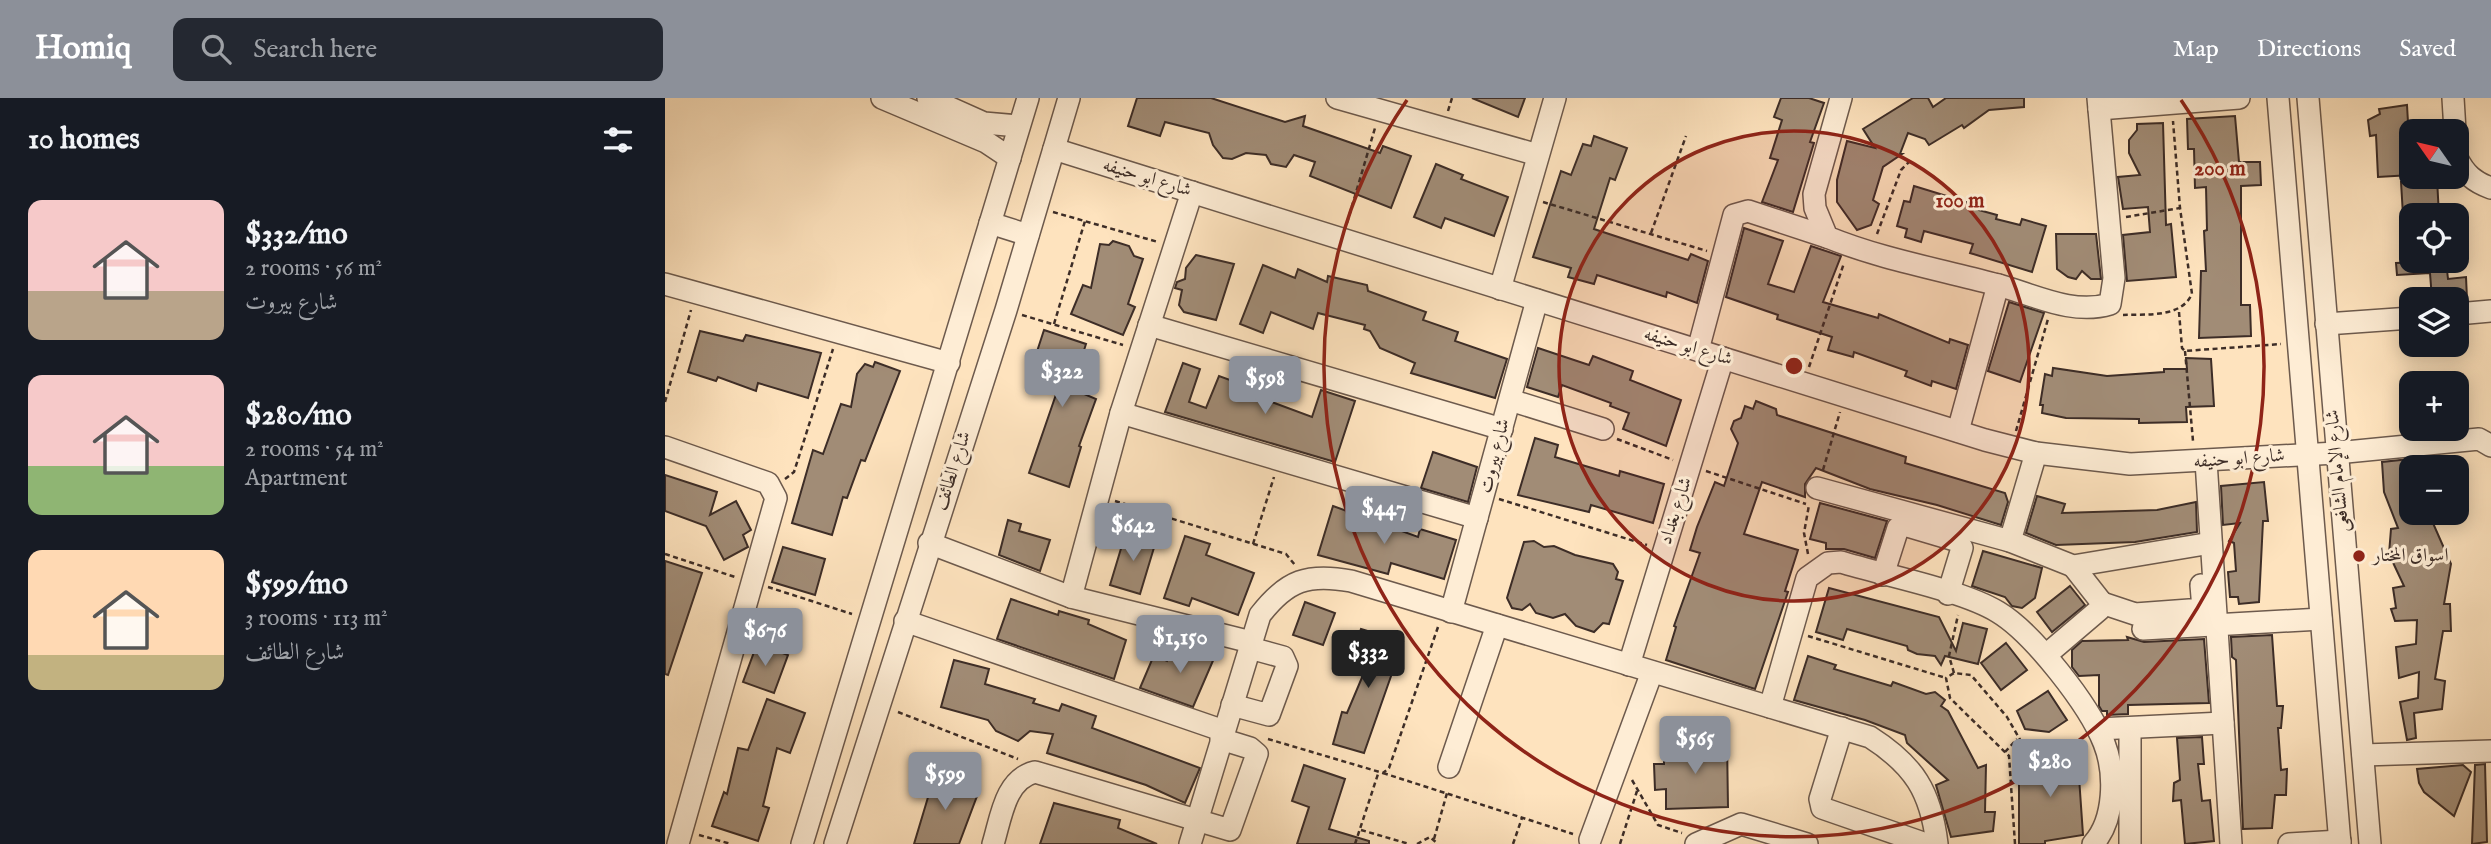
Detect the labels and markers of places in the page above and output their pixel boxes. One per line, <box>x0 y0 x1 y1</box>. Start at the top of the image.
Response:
pin: $322 <box>1021 350 1103 409</box>
centre of rings <box>1782 354 1806 378</box>
pin: $598 <box>1224 356 1306 416</box>
pin: $447 <box>1343 486 1425 546</box>
pin: $642 <box>1092 504 1174 563</box>
place label: اسواق المختار <box>2371 544 2449 568</box>
marker: اسواق المختار <box>2351 548 2367 564</box>
pin: $676 <box>724 608 806 668</box>
pin: $1,150 <box>1123 616 1237 675</box>
pin: $332 <box>1327 630 1409 690</box>
pin: $565 <box>1654 716 1736 776</box>
pin: $280 <box>2009 740 2091 799</box>
pin: $599 <box>904 752 986 812</box>

